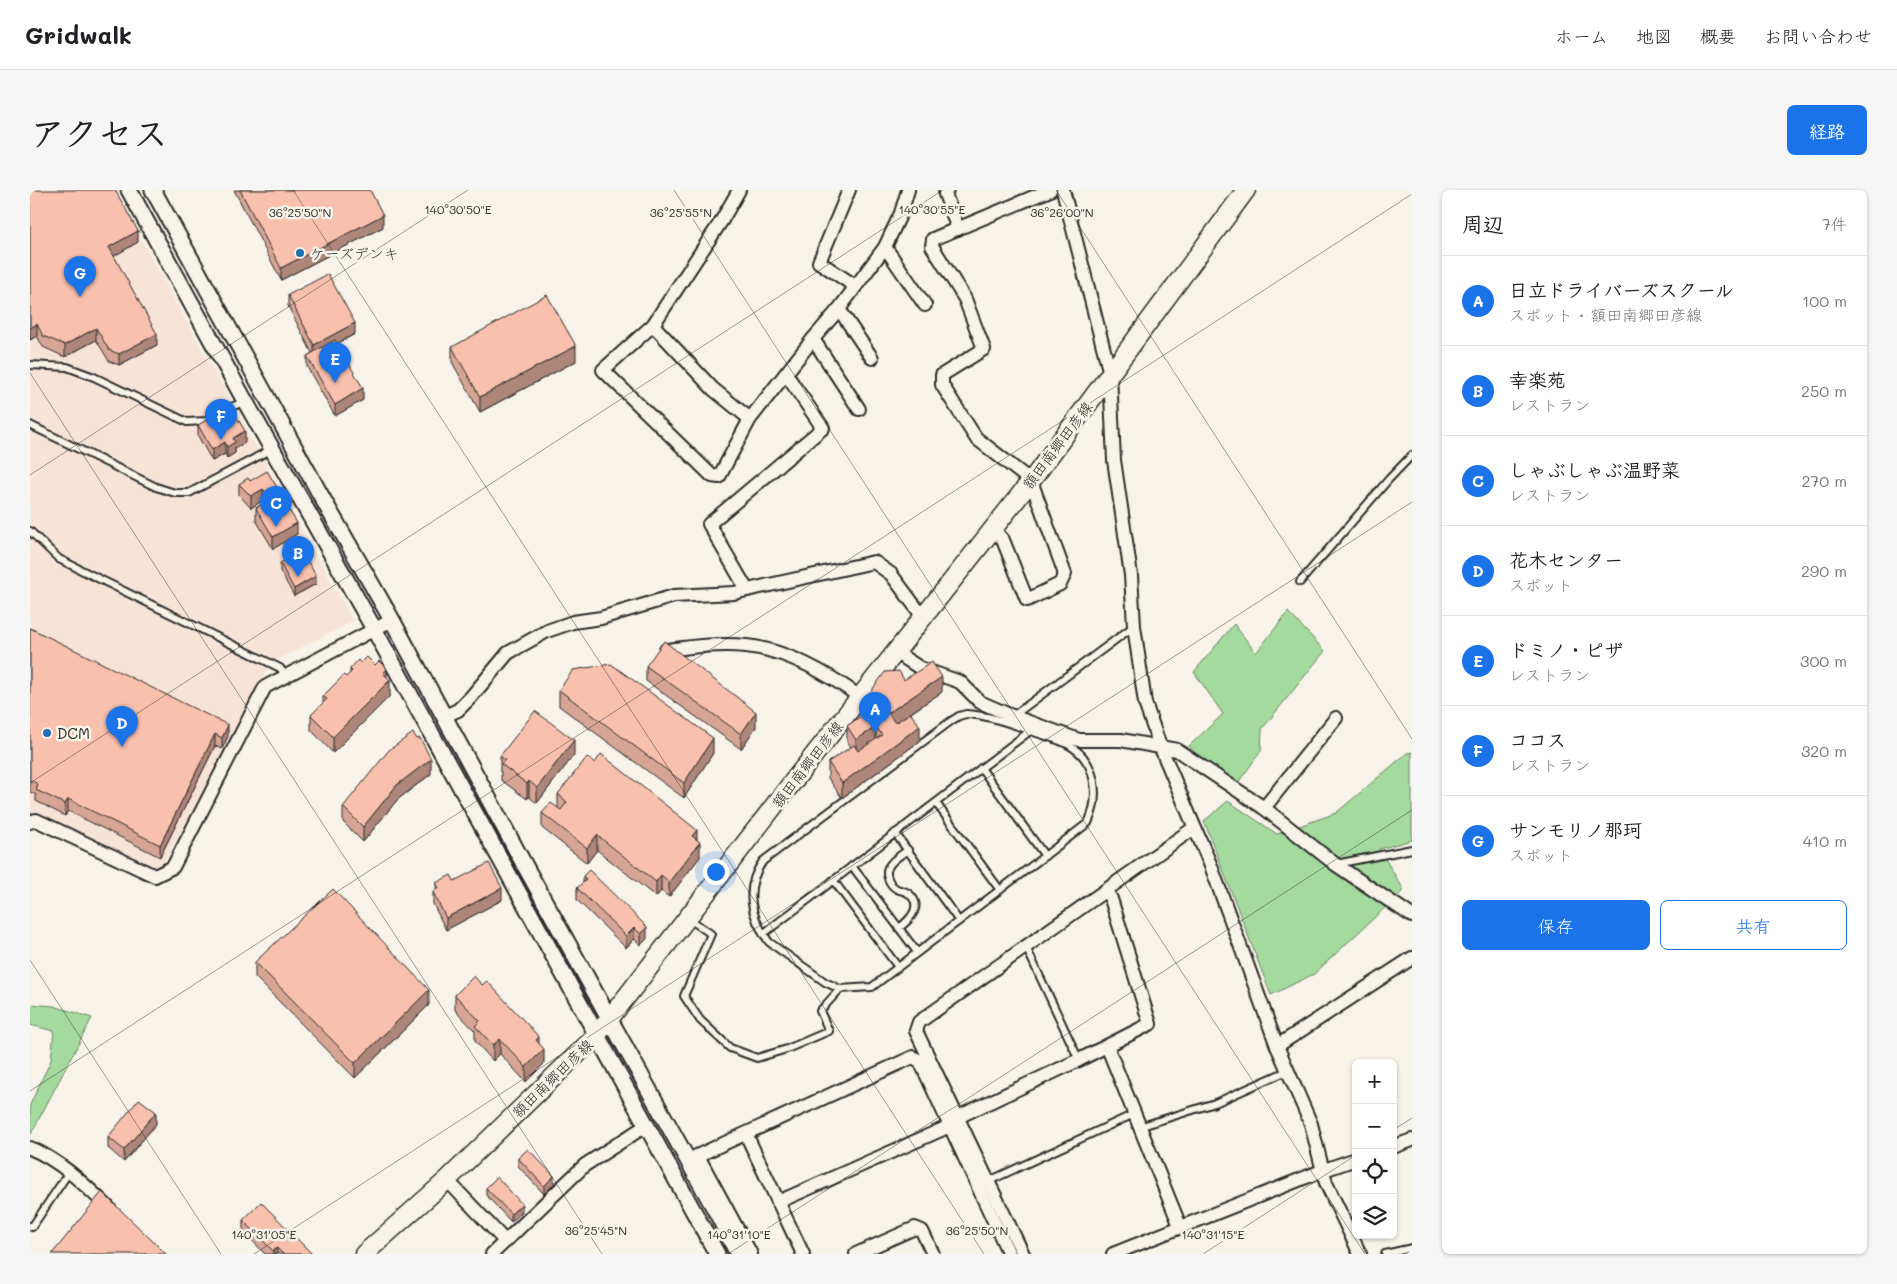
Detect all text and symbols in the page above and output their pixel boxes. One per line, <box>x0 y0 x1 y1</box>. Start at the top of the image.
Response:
text: Gridwalk <box>25 19 132 50</box>
text: ホーム <box>1555 24 1608 48</box>
text: 地図 <box>1636 24 1672 48</box>
text: 概要 <box>1700 24 1736 48</box>
text: お問い合わせ <box>1764 24 1872 48</box>
button: 経路 <box>1787 105 1867 155</box>
text: アクセス <box>30 109 168 155</box>
text: 140°30'50"E <box>424 201 492 217</box>
text: 140°30'55"E <box>899 201 965 217</box>
text: 36°25'50"N <box>269 204 331 220</box>
text: 36°25'55"N <box>650 204 712 220</box>
text: 36°26'00"N <box>1030 204 1094 220</box>
text: 周辺 <box>1462 210 1504 237</box>
text: 7件 <box>1822 213 1847 234</box>
place label: ケーズデンキ <box>310 243 399 263</box>
marker: ケーズデンキ <box>294 247 306 259</box>
pin: G <box>64 256 96 297</box>
text: 日立ドライバーズスクール <box>1509 277 1734 302</box>
text: A <box>1472 290 1484 311</box>
text: 100 m <box>1802 290 1847 311</box>
text: スポット · 額田南郷田彦線 <box>1509 304 1702 325</box>
pin: E <box>319 342 351 383</box>
text: 幸楽苑 <box>1509 367 1566 392</box>
text: B <box>1473 380 1483 401</box>
text: 250 m <box>1801 380 1847 401</box>
text: レストラン <box>1509 394 1590 415</box>
street label: 額田南郷田彦線 <box>1017 397 1097 493</box>
pin: F <box>205 399 237 440</box>
text: しゃぶしゃぶ温野菜 <box>1509 457 1680 482</box>
text: C <box>1472 470 1484 491</box>
text: 270 m <box>1801 470 1847 491</box>
text: レストラン <box>1509 484 1590 505</box>
pin: C <box>260 486 292 527</box>
pin: B <box>282 536 314 577</box>
text: 花木センター <box>1509 547 1623 572</box>
text: D <box>1472 560 1484 581</box>
text: 290 m <box>1801 560 1847 581</box>
text: スポット <box>1509 574 1573 595</box>
text: ドミノ・ピザ <box>1509 637 1623 662</box>
text: E <box>1473 650 1483 671</box>
text: 300 m <box>1800 650 1847 671</box>
text: レストラン <box>1509 664 1590 685</box>
pin: A <box>859 692 891 733</box>
pin: D <box>106 706 138 747</box>
street label: 額田南郷田彦線 <box>767 716 847 812</box>
place label: DCM <box>57 723 90 743</box>
marker: DCM <box>41 727 53 739</box>
text: ココス <box>1509 727 1566 752</box>
text: F <box>1473 740 1483 761</box>
text: 320 m <box>1801 740 1847 761</box>
text: レストラン <box>1509 754 1590 775</box>
text: サンモリノ那珂 <box>1509 817 1642 842</box>
text: G <box>1472 830 1484 851</box>
text: 410 m <box>1803 830 1847 851</box>
text: スポット <box>1509 844 1573 865</box>
your location <box>703 859 729 885</box>
button: 保存 <box>1462 900 1650 950</box>
button: 共有 <box>1660 900 1847 950</box>
street label: 額田南郷田彦線 <box>507 1034 597 1122</box>
map controls <box>1352 1059 1397 1239</box>
button: + <box>1352 1059 1397 1104</box>
button: − <box>1352 1104 1397 1149</box>
button: locate <box>1352 1149 1397 1194</box>
button: layers <box>1352 1194 1397 1239</box>
text: 36°25'45"N <box>565 1222 627 1238</box>
text: 36°25'50"N <box>946 1222 1008 1238</box>
text: 140°31'05"E <box>232 1226 297 1242</box>
text: 140°31'10"E <box>707 1226 771 1242</box>
text: 140°31'15"E <box>1182 1226 1245 1242</box>

